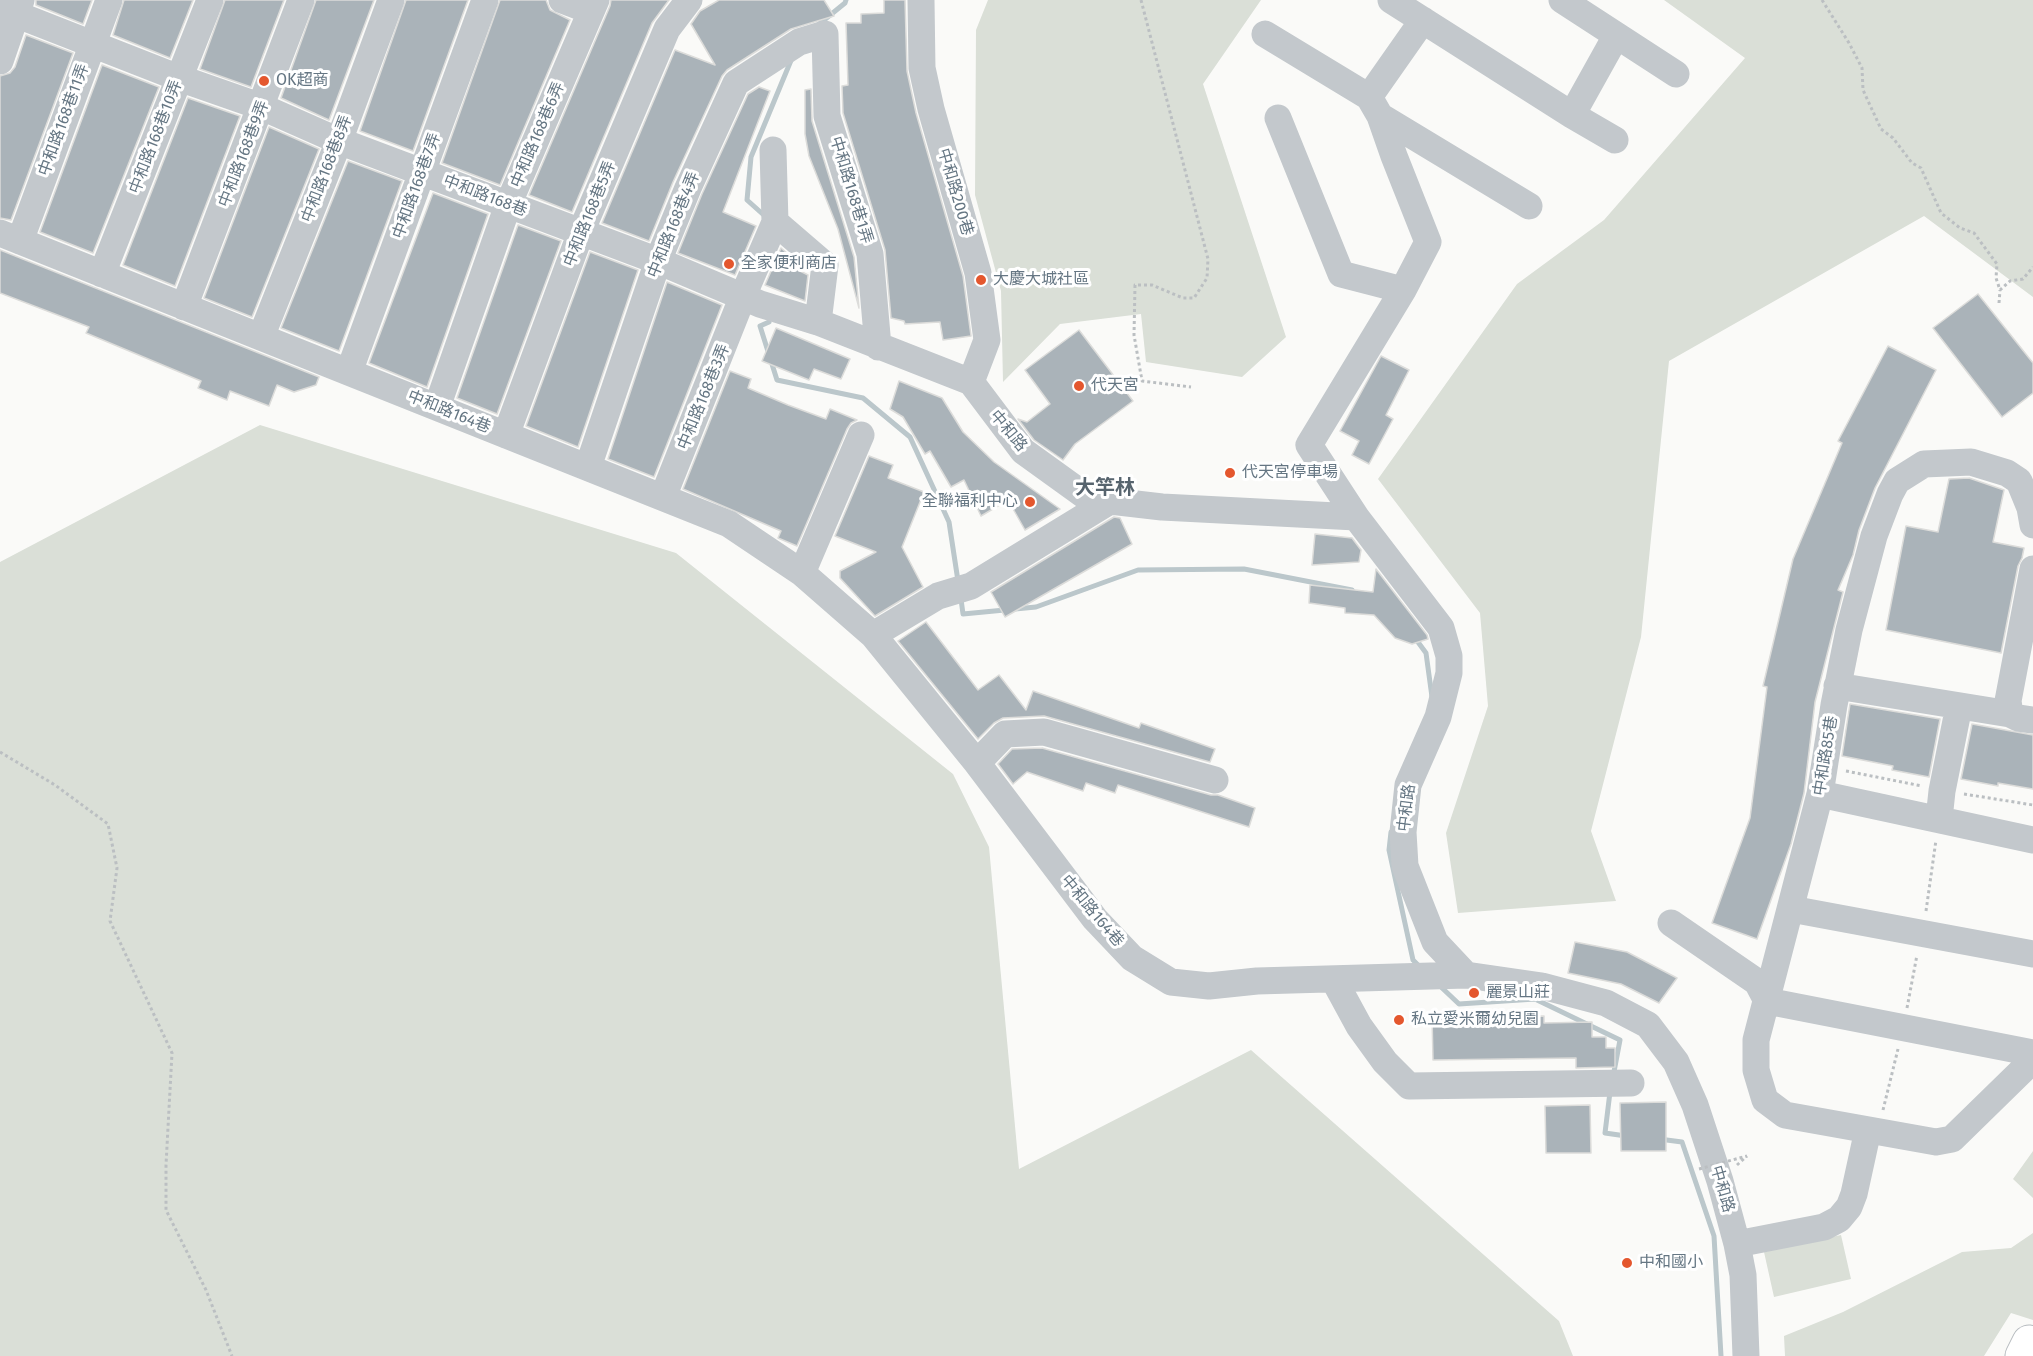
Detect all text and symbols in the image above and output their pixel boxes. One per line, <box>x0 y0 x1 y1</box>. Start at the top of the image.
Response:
street label: 中和路168巷11弄 <box>35 61 93 179</box>
place label: OK超商 <box>276 71 328 91</box>
marker: OK超商 <box>257 74 271 88</box>
street label: 中和路168巷10弄 <box>126 77 186 197</box>
street label: 中和路168巷6弄 <box>507 79 569 191</box>
street label: 中和路168巷9弄 <box>215 98 273 210</box>
street label: 中和路168巷8弄 <box>298 113 356 225</box>
street label: 中和路168巷7弄 <box>389 130 445 242</box>
street label: 中和路168巷1弄 <box>826 134 876 246</box>
street label: 中和路200巷 <box>933 146 977 238</box>
street label: 中和路168巷5弄 <box>560 158 620 270</box>
street label: 中和路168巷4弄 <box>644 169 704 281</box>
street label: 中和路168巷 <box>440 171 530 221</box>
place label: 全家便利商店 <box>741 254 837 274</box>
marker: 全家便利商店 <box>722 257 736 271</box>
place label: 大慶大城社區 <box>993 270 1089 290</box>
marker: 大慶大城社區 <box>974 273 988 287</box>
street label: 中和路168巷3弄 <box>674 341 734 453</box>
place label: 代天宮 <box>1091 376 1139 396</box>
marker: 代天宮 <box>1072 379 1086 393</box>
street label: 中和路164巷 <box>405 387 493 437</box>
street label: 中和路 <box>985 406 1031 456</box>
place label: 代天宮停車場 <box>1242 463 1338 483</box>
marker: 代天宮停車場 <box>1223 466 1237 480</box>
district label: 大竿林 <box>1075 476 1135 500</box>
place label: 全聯福利中心 <box>922 492 1018 512</box>
marker: 全聯福利中心 <box>1023 495 1037 509</box>
street label: 中和路85巷 <box>1810 715 1842 797</box>
street label: 中和路 <box>1395 783 1419 833</box>
street label: 中和路164巷 <box>1056 871 1128 951</box>
place label: 麗景山莊 <box>1486 983 1550 1003</box>
marker: 麗景山莊 <box>1467 986 1481 1000</box>
place label: 私立愛米爾幼兒園 <box>1411 1010 1539 1030</box>
marker: 私立愛米爾幼兒園 <box>1392 1013 1406 1027</box>
street label: 中和路 <box>1706 1163 1738 1215</box>
place label: 中和國小 <box>1639 1253 1703 1273</box>
marker: 中和國小 <box>1620 1256 1634 1270</box>

